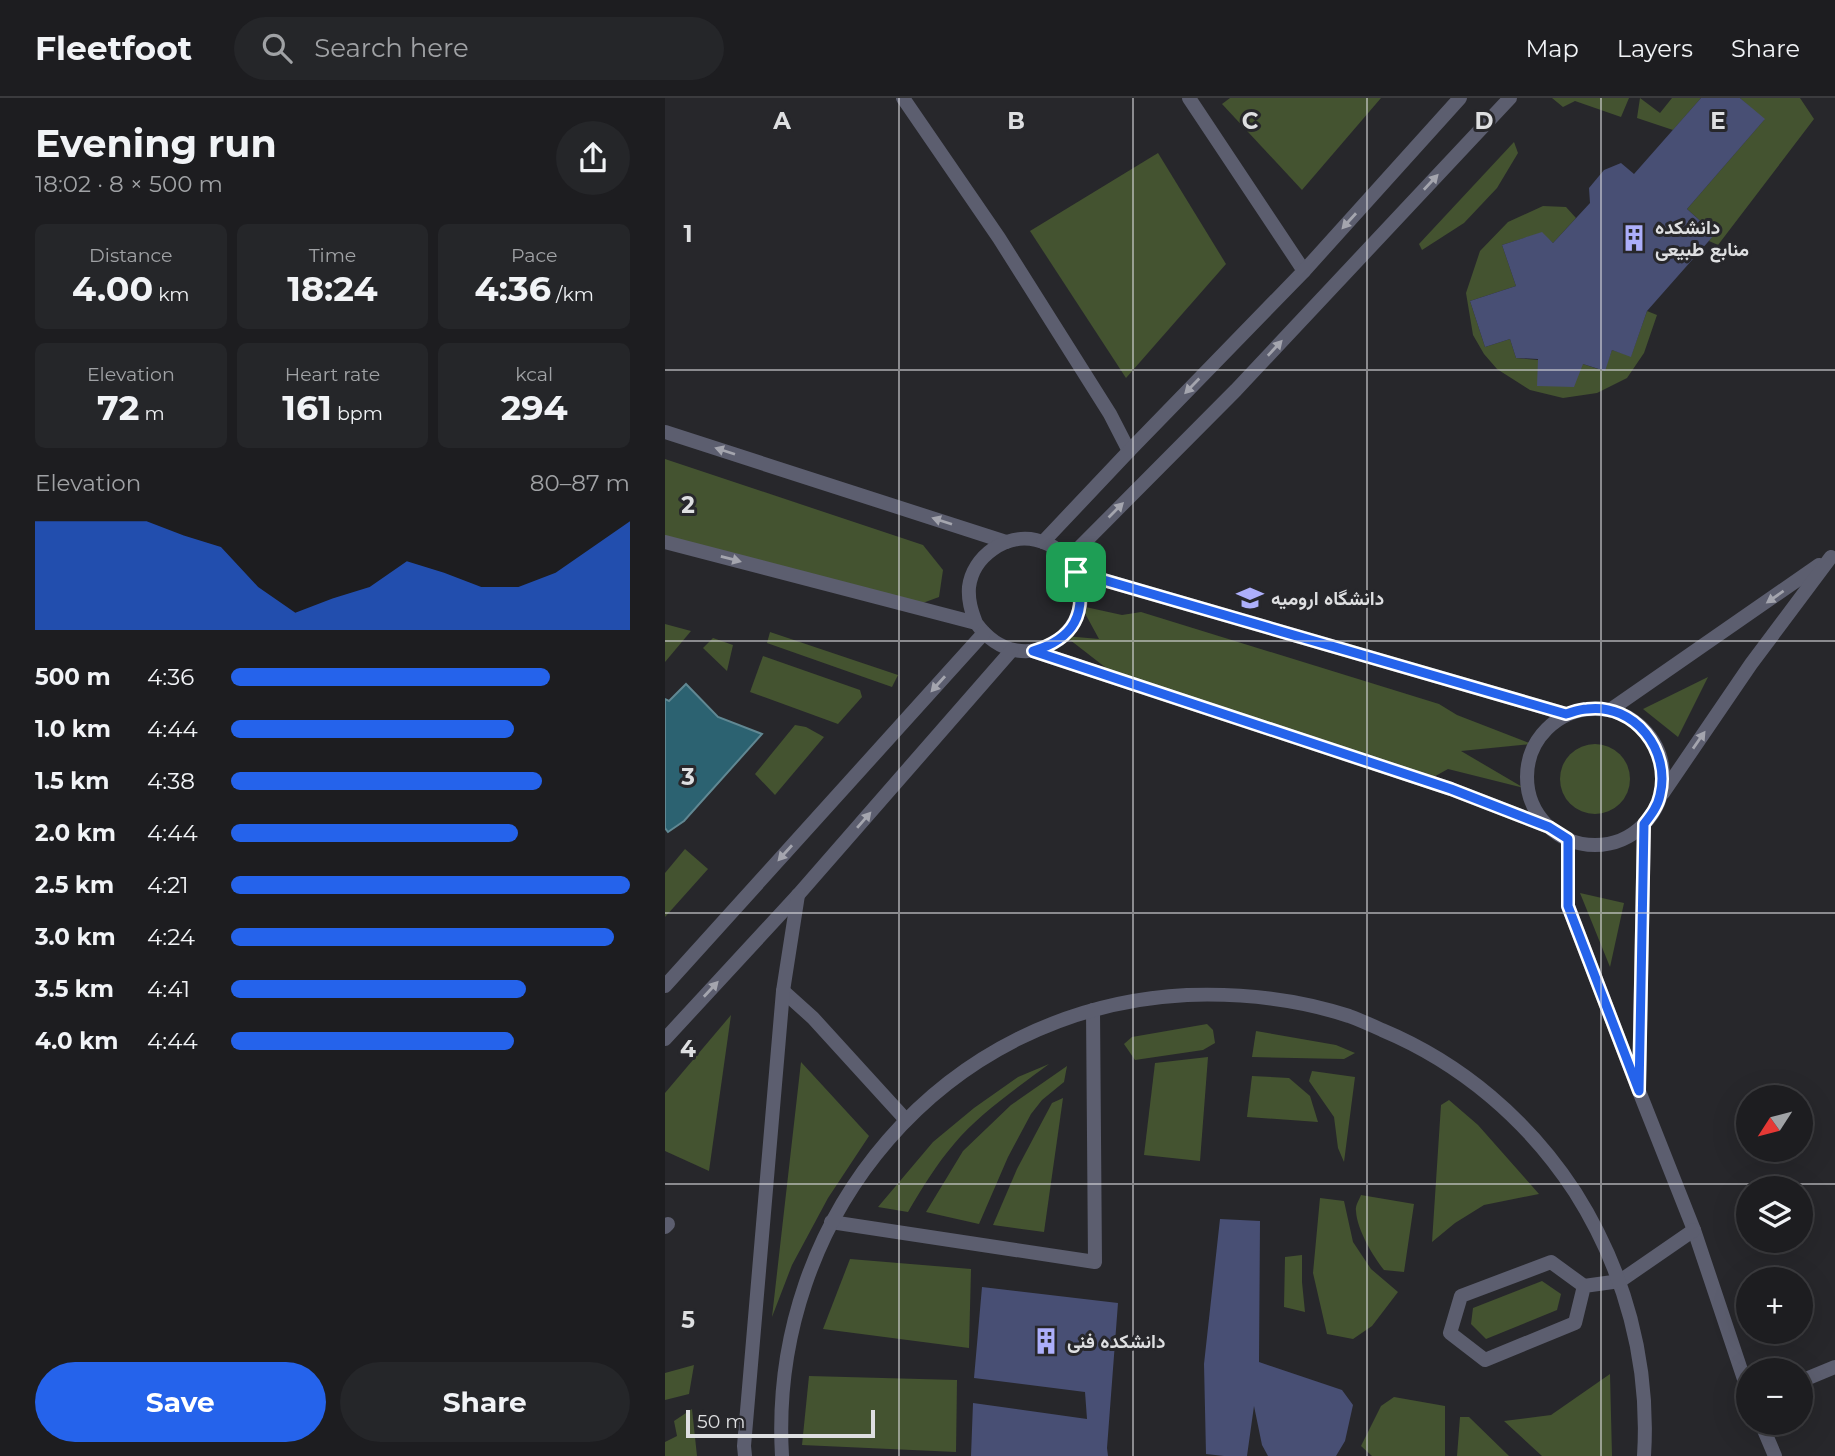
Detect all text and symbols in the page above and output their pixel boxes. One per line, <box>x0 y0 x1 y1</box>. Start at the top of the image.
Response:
search box <box>234 17 724 80</box>
text: Fleetfoot <box>35 28 192 68</box>
icon: search <box>258 29 296 67</box>
text: Search here <box>314 32 469 64</box>
text: Map <box>1525 34 1579 63</box>
text: Layers <box>1617 34 1693 63</box>
text: Share <box>1731 34 1800 63</box>
text: A <box>772 107 791 135</box>
text: B <box>1007 107 1025 135</box>
text: C <box>1242 107 1259 135</box>
text: D <box>1475 107 1494 135</box>
text: E <box>1710 107 1726 135</box>
text: Evening run <box>35 120 277 167</box>
button: share <box>556 121 630 195</box>
text: 18:02 · 8 × 500 m <box>35 170 223 198</box>
one-way arrow <box>1423 174 1439 191</box>
one-way arrow <box>1341 212 1357 230</box>
place label: دانشکده منابع طبیعی <box>1655 216 1749 263</box>
text: 1 <box>683 220 693 248</box>
building icon: دانشکده منابع طبیعی <box>1619 223 1649 253</box>
text: Distance <box>89 244 173 267</box>
text: Time <box>309 244 356 267</box>
text: Pace <box>511 244 557 267</box>
text: 4.00 <box>72 267 153 310</box>
text: 18:24 <box>287 267 378 310</box>
text: 4:36 <box>474 267 551 310</box>
text: km <box>153 283 190 306</box>
text: /km <box>551 283 594 306</box>
one-way arrow <box>1267 340 1283 357</box>
text: Elevation <box>87 363 175 386</box>
text: Heart rate <box>285 363 380 386</box>
text: kcal <box>515 363 553 386</box>
one-way arrow <box>1185 377 1201 394</box>
text: 72 <box>97 386 139 429</box>
text: 161 <box>282 386 332 429</box>
text: 294 <box>501 386 568 429</box>
text: m <box>139 402 165 425</box>
text: bpm <box>332 402 383 425</box>
one-way arrow <box>714 445 735 456</box>
text: Elevation <box>35 469 141 497</box>
text: 80–87 m <box>530 469 630 497</box>
text: 2 <box>681 491 695 519</box>
one-way arrow <box>1107 503 1124 519</box>
one-way arrow <box>931 515 952 526</box>
pin <box>1046 542 1106 602</box>
icon: arrive <box>1057 553 1095 591</box>
one-way arrow <box>720 554 742 565</box>
school or university icon: دانشگاه ارومیه <box>1235 583 1265 613</box>
place label: دانشگاه ارومیه <box>1271 587 1384 611</box>
one-way arrow <box>1766 590 1784 604</box>
text: 500 m <box>35 663 111 691</box>
text: 4:36 <box>147 663 194 691</box>
one-way arrow <box>930 675 946 693</box>
text: 1.0 km <box>35 715 111 743</box>
text: 4:44 <box>147 715 198 743</box>
one-way arrow <box>1692 731 1706 749</box>
text: 3 <box>680 763 695 791</box>
text: 1.5 km <box>35 767 109 795</box>
text: 4:38 <box>147 767 195 795</box>
one-way arrow <box>856 812 871 829</box>
text: 2.0 km <box>35 819 116 847</box>
text: 4:44 <box>147 819 198 847</box>
one-way arrow <box>777 844 793 862</box>
text: 2.5 km <box>35 871 114 899</box>
text: 4:21 <box>147 871 189 899</box>
text: 3.0 km <box>35 923 116 951</box>
text: 4:24 <box>147 923 195 951</box>
text: 3.5 km <box>35 975 114 1003</box>
text: 4:41 <box>147 975 190 1003</box>
one-way arrow <box>703 981 719 998</box>
text: 4.0 km <box>35 1027 118 1055</box>
text: 4:44 <box>147 1027 198 1055</box>
text: 4 <box>680 1035 696 1063</box>
north arrow <box>1736 1085 1813 1162</box>
map controls <box>1736 1085 1813 1435</box>
button: layers <box>1736 1176 1813 1253</box>
button: + <box>1736 1267 1813 1344</box>
text: 5 <box>681 1306 695 1334</box>
building icon: دانشکده فنی <box>1031 1326 1061 1356</box>
place label: دانشکده فنی <box>1067 1330 1165 1353</box>
button: − <box>1736 1358 1813 1435</box>
button: Save <box>35 1362 326 1442</box>
button: Share <box>340 1362 630 1442</box>
scale bar <box>686 1407 875 1439</box>
text: 50 m <box>697 1410 745 1433</box>

